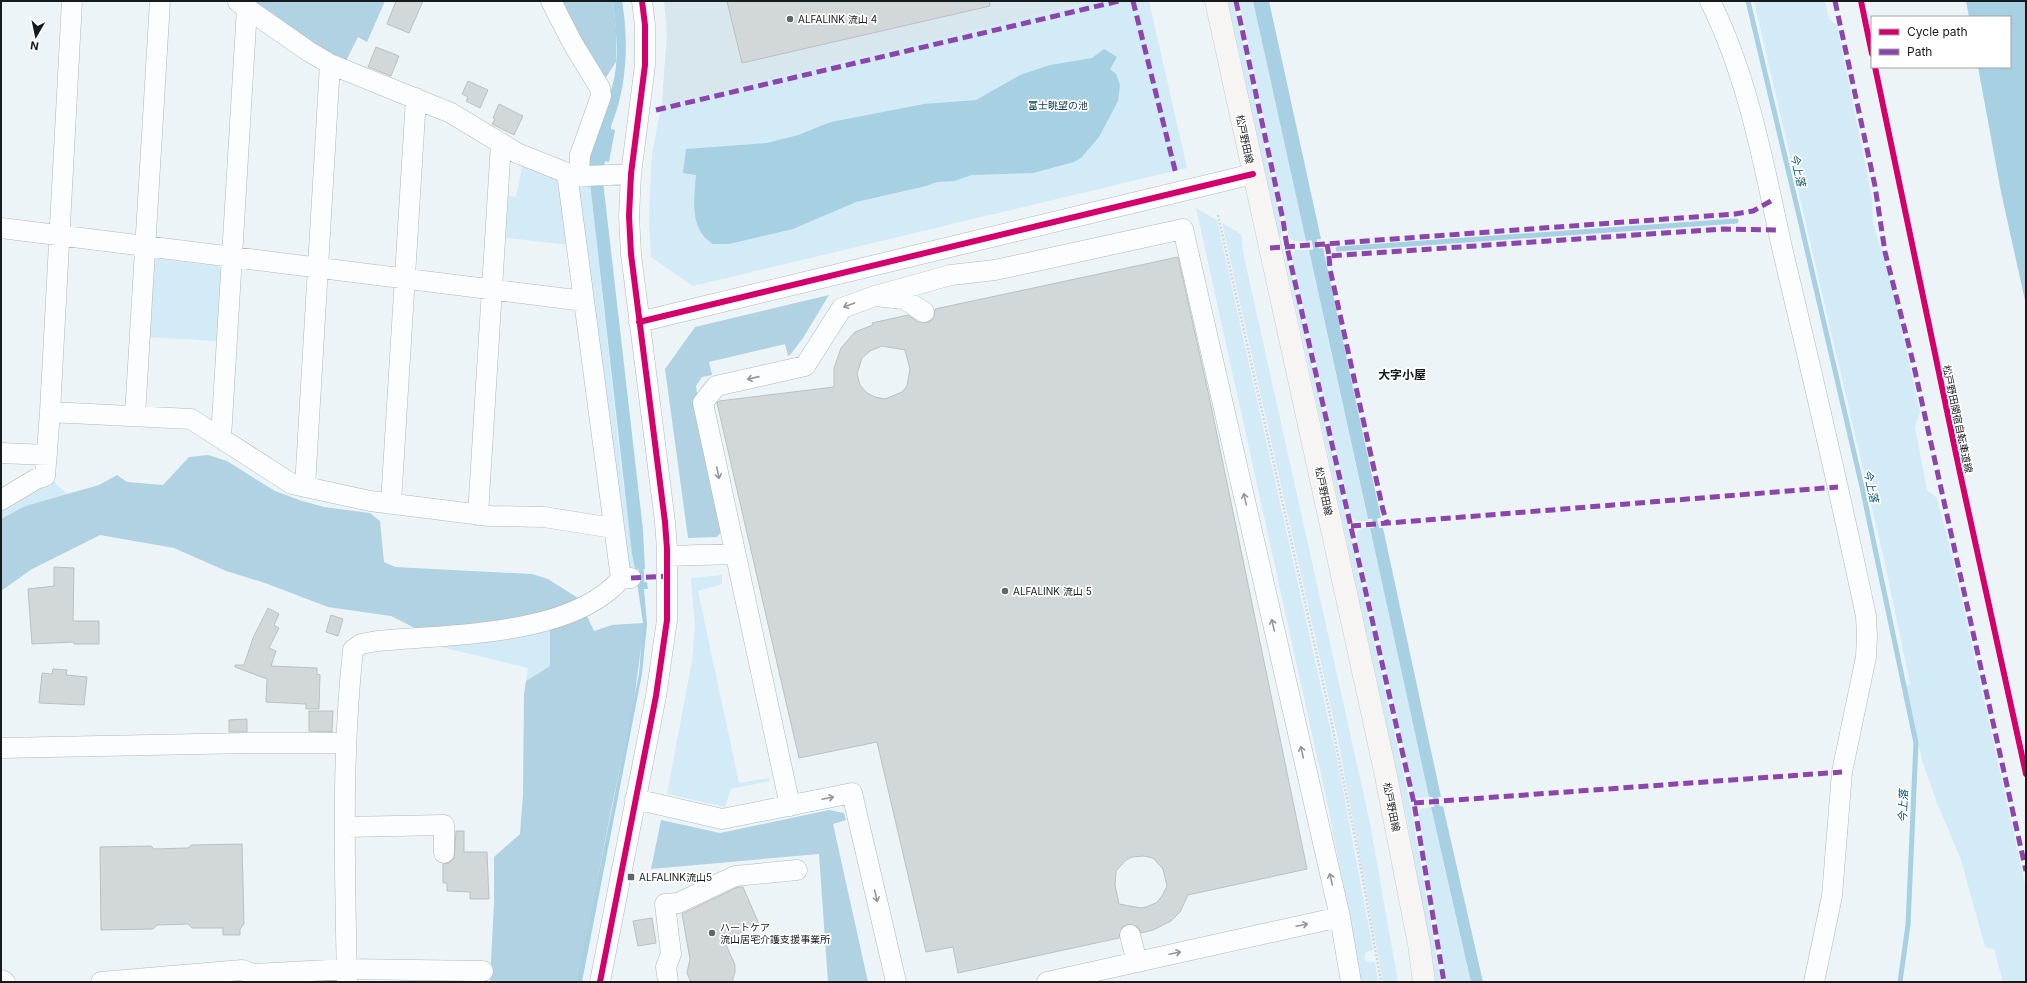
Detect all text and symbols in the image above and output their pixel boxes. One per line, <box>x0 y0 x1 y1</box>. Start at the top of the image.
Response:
place label: ALFALINK 流山 4 <box>798 13 877 25</box>
marker: ALFALINK 流山 4 <box>785 14 795 24</box>
north arrow <box>16 16 56 56</box>
legend <box>1871 16 2011 68</box>
text: Cycle path <box>1907 24 1968 39</box>
text: N <box>29 38 40 53</box>
text: Path <box>1907 44 1932 59</box>
park label: 富士眺望の池 <box>1028 99 1088 111</box>
street label: 松戸野田線 <box>1234 113 1256 165</box>
water label: 今上落 <box>1787 152 1809 190</box>
one-way arrow <box>843 302 855 310</box>
street label: 松戸野田関宿自転車道線 <box>1941 364 1975 474</box>
district label: 大字小屋 <box>1378 367 1426 382</box>
one-way arrow <box>746 375 759 383</box>
street label: 松戸野田線 <box>1313 465 1335 517</box>
one-way arrow <box>714 466 722 479</box>
water label: 今上落 <box>1860 468 1882 506</box>
one-way arrow <box>1240 493 1248 506</box>
place label: ALFALINK 流山 5 <box>1013 585 1092 597</box>
marker: ALFALINK 流山 5 <box>1000 586 1010 596</box>
one-way arrow <box>1269 619 1277 632</box>
one-way arrow <box>1298 746 1306 759</box>
street label: 松戸野田線 <box>1381 781 1403 833</box>
water label: 今上落 <box>1895 787 1911 823</box>
one-way arrow <box>821 794 834 802</box>
place label: ALFALINK流山5 <box>639 871 712 883</box>
marker: ALFALINK流山5 <box>626 872 636 882</box>
one-way arrow <box>1327 873 1335 886</box>
one-way arrow <box>872 889 880 902</box>
place label: ハートケア 流山居宅介護支援事業所 <box>720 921 830 945</box>
one-way arrow <box>1295 921 1308 929</box>
marker: ハートケア 流山居宅介護支援事業所 <box>707 928 717 938</box>
one-way arrow <box>1168 949 1181 957</box>

